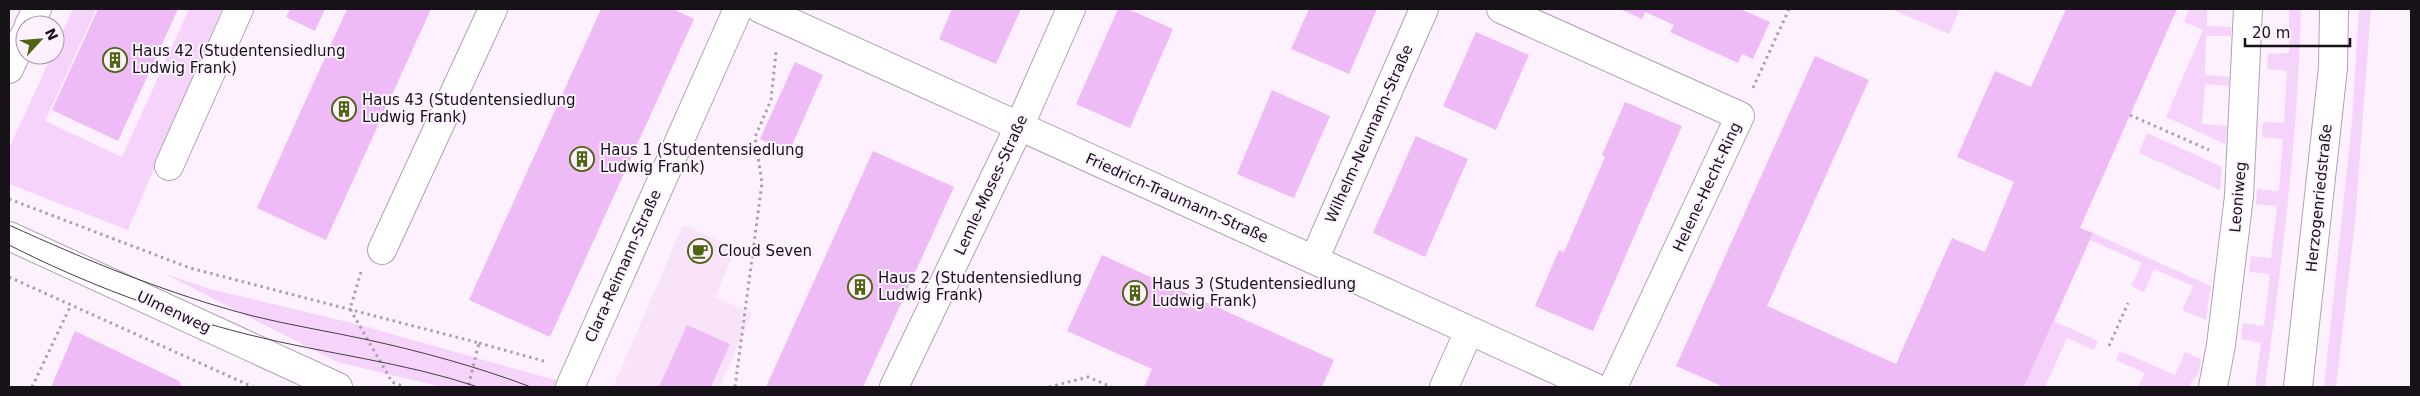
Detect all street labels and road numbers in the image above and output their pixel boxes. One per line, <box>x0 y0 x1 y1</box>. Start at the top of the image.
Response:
street label: Wilhelm-Neumann-Straße <box>1321 42 1417 226</box>
street label: Lemle-Moses-Straße <box>951 112 1031 258</box>
street label: Helene-Hecht-Ring <box>1669 119 1745 255</box>
street label: Herzogenriedstraße <box>2302 123 2336 273</box>
street label: Friedrich-Traumann-Straße <box>1083 149 1271 247</box>
street label: Leoniweg <box>2226 161 2250 233</box>
street label: Clara-Reimann-Straße <box>581 187 665 345</box>
street label: Ulmenweg <box>134 287 214 337</box>

